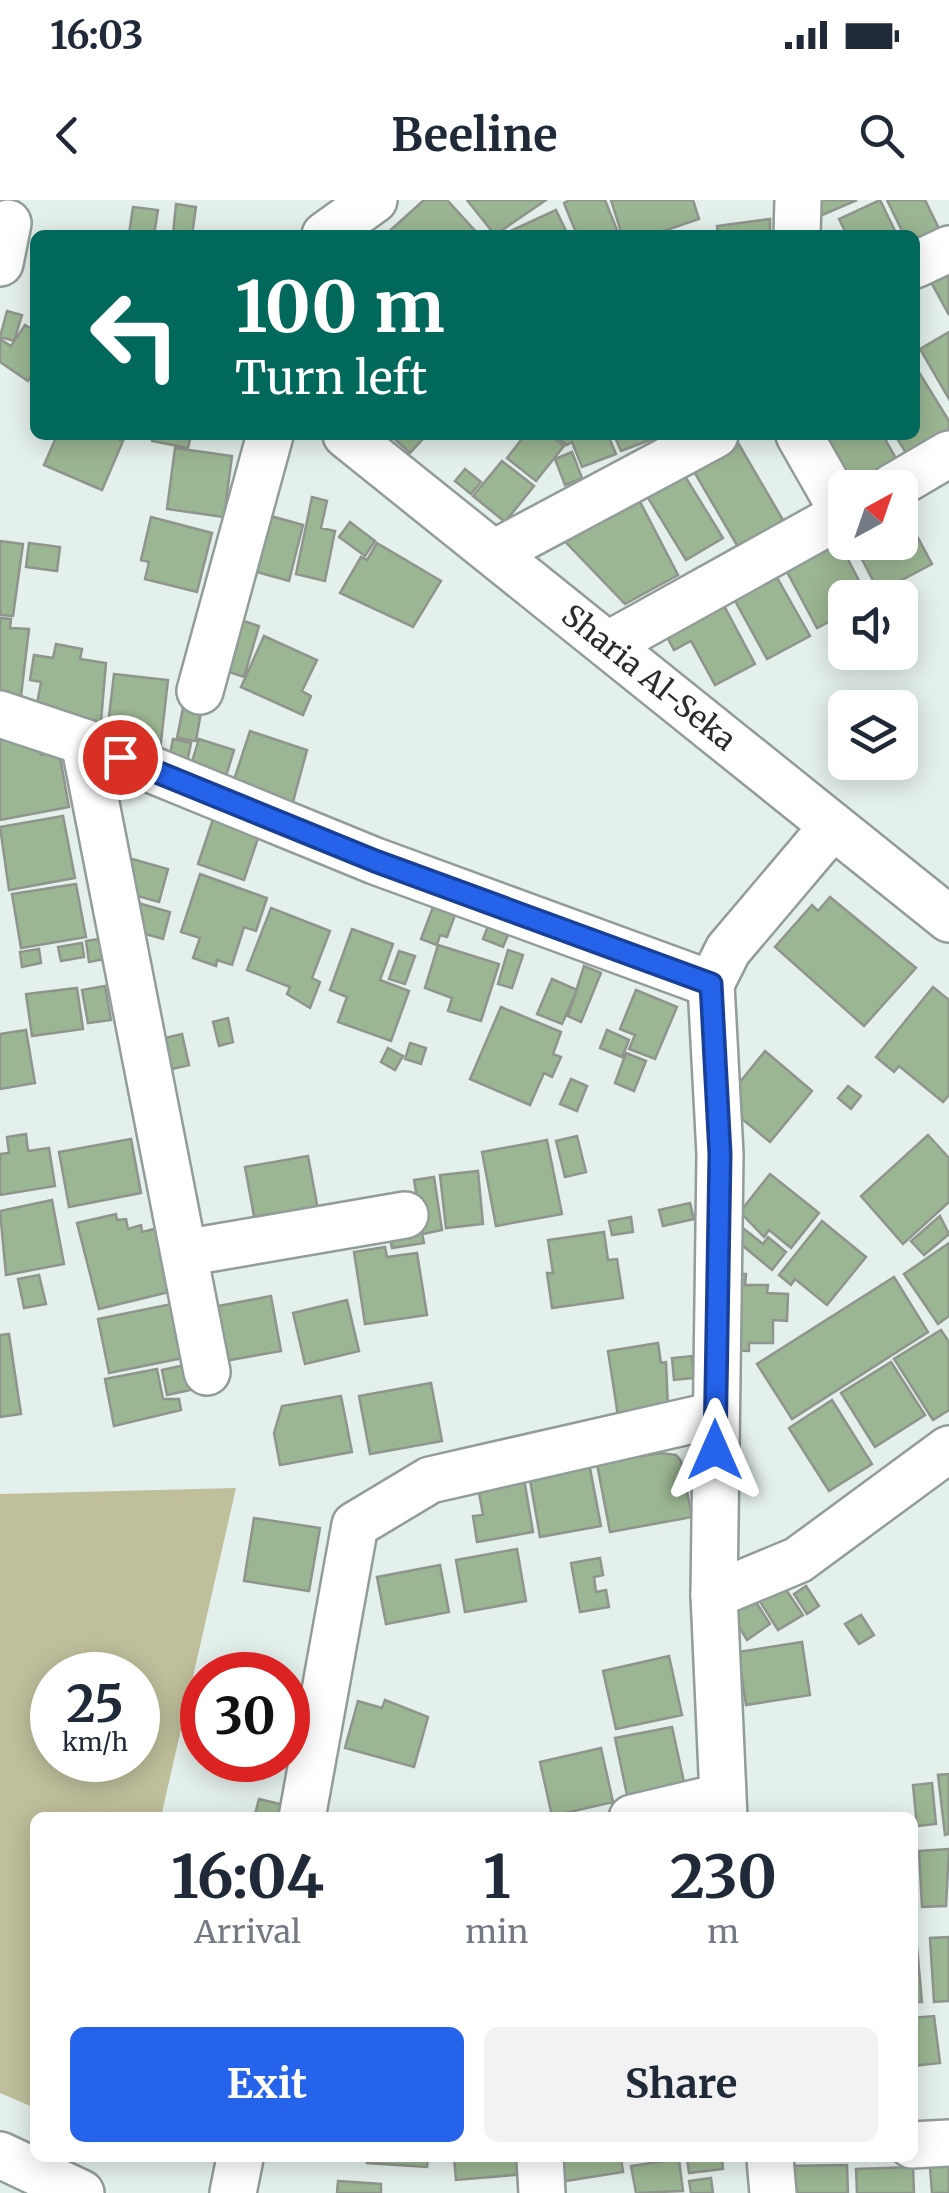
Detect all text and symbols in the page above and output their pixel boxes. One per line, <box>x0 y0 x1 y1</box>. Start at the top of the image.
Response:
text: 16:03 <box>50 12 143 59</box>
text: Beeline <box>391 107 558 163</box>
icon: back <box>40 108 95 163</box>
icon: search <box>854 108 909 163</box>
text: 100 m <box>235 263 445 351</box>
icon: left <box>70 270 200 400</box>
text: Turn left <box>235 350 427 406</box>
north arrow <box>828 470 918 560</box>
map controls <box>828 470 918 780</box>
button: sound <box>828 580 918 670</box>
street label: Sharia Al-Seka <box>554 596 744 758</box>
button: layers <box>828 690 918 780</box>
pin <box>78 715 163 800</box>
icon: arrive <box>93 730 148 785</box>
position arrow <box>663 1398 767 1502</box>
speed limit sign: 30 <box>180 1652 310 1782</box>
text: 25 <box>66 1673 124 1736</box>
text: km/h <box>62 1726 128 1758</box>
text: 16:04 <box>171 1839 324 1914</box>
text: 1 <box>483 1839 511 1914</box>
text: 230 <box>670 1839 777 1914</box>
text: Arrival <box>194 1912 301 1952</box>
text: min <box>465 1912 529 1952</box>
text: m <box>707 1912 739 1952</box>
button: Exit <box>70 2027 464 2142</box>
button: Share <box>484 2027 878 2142</box>

